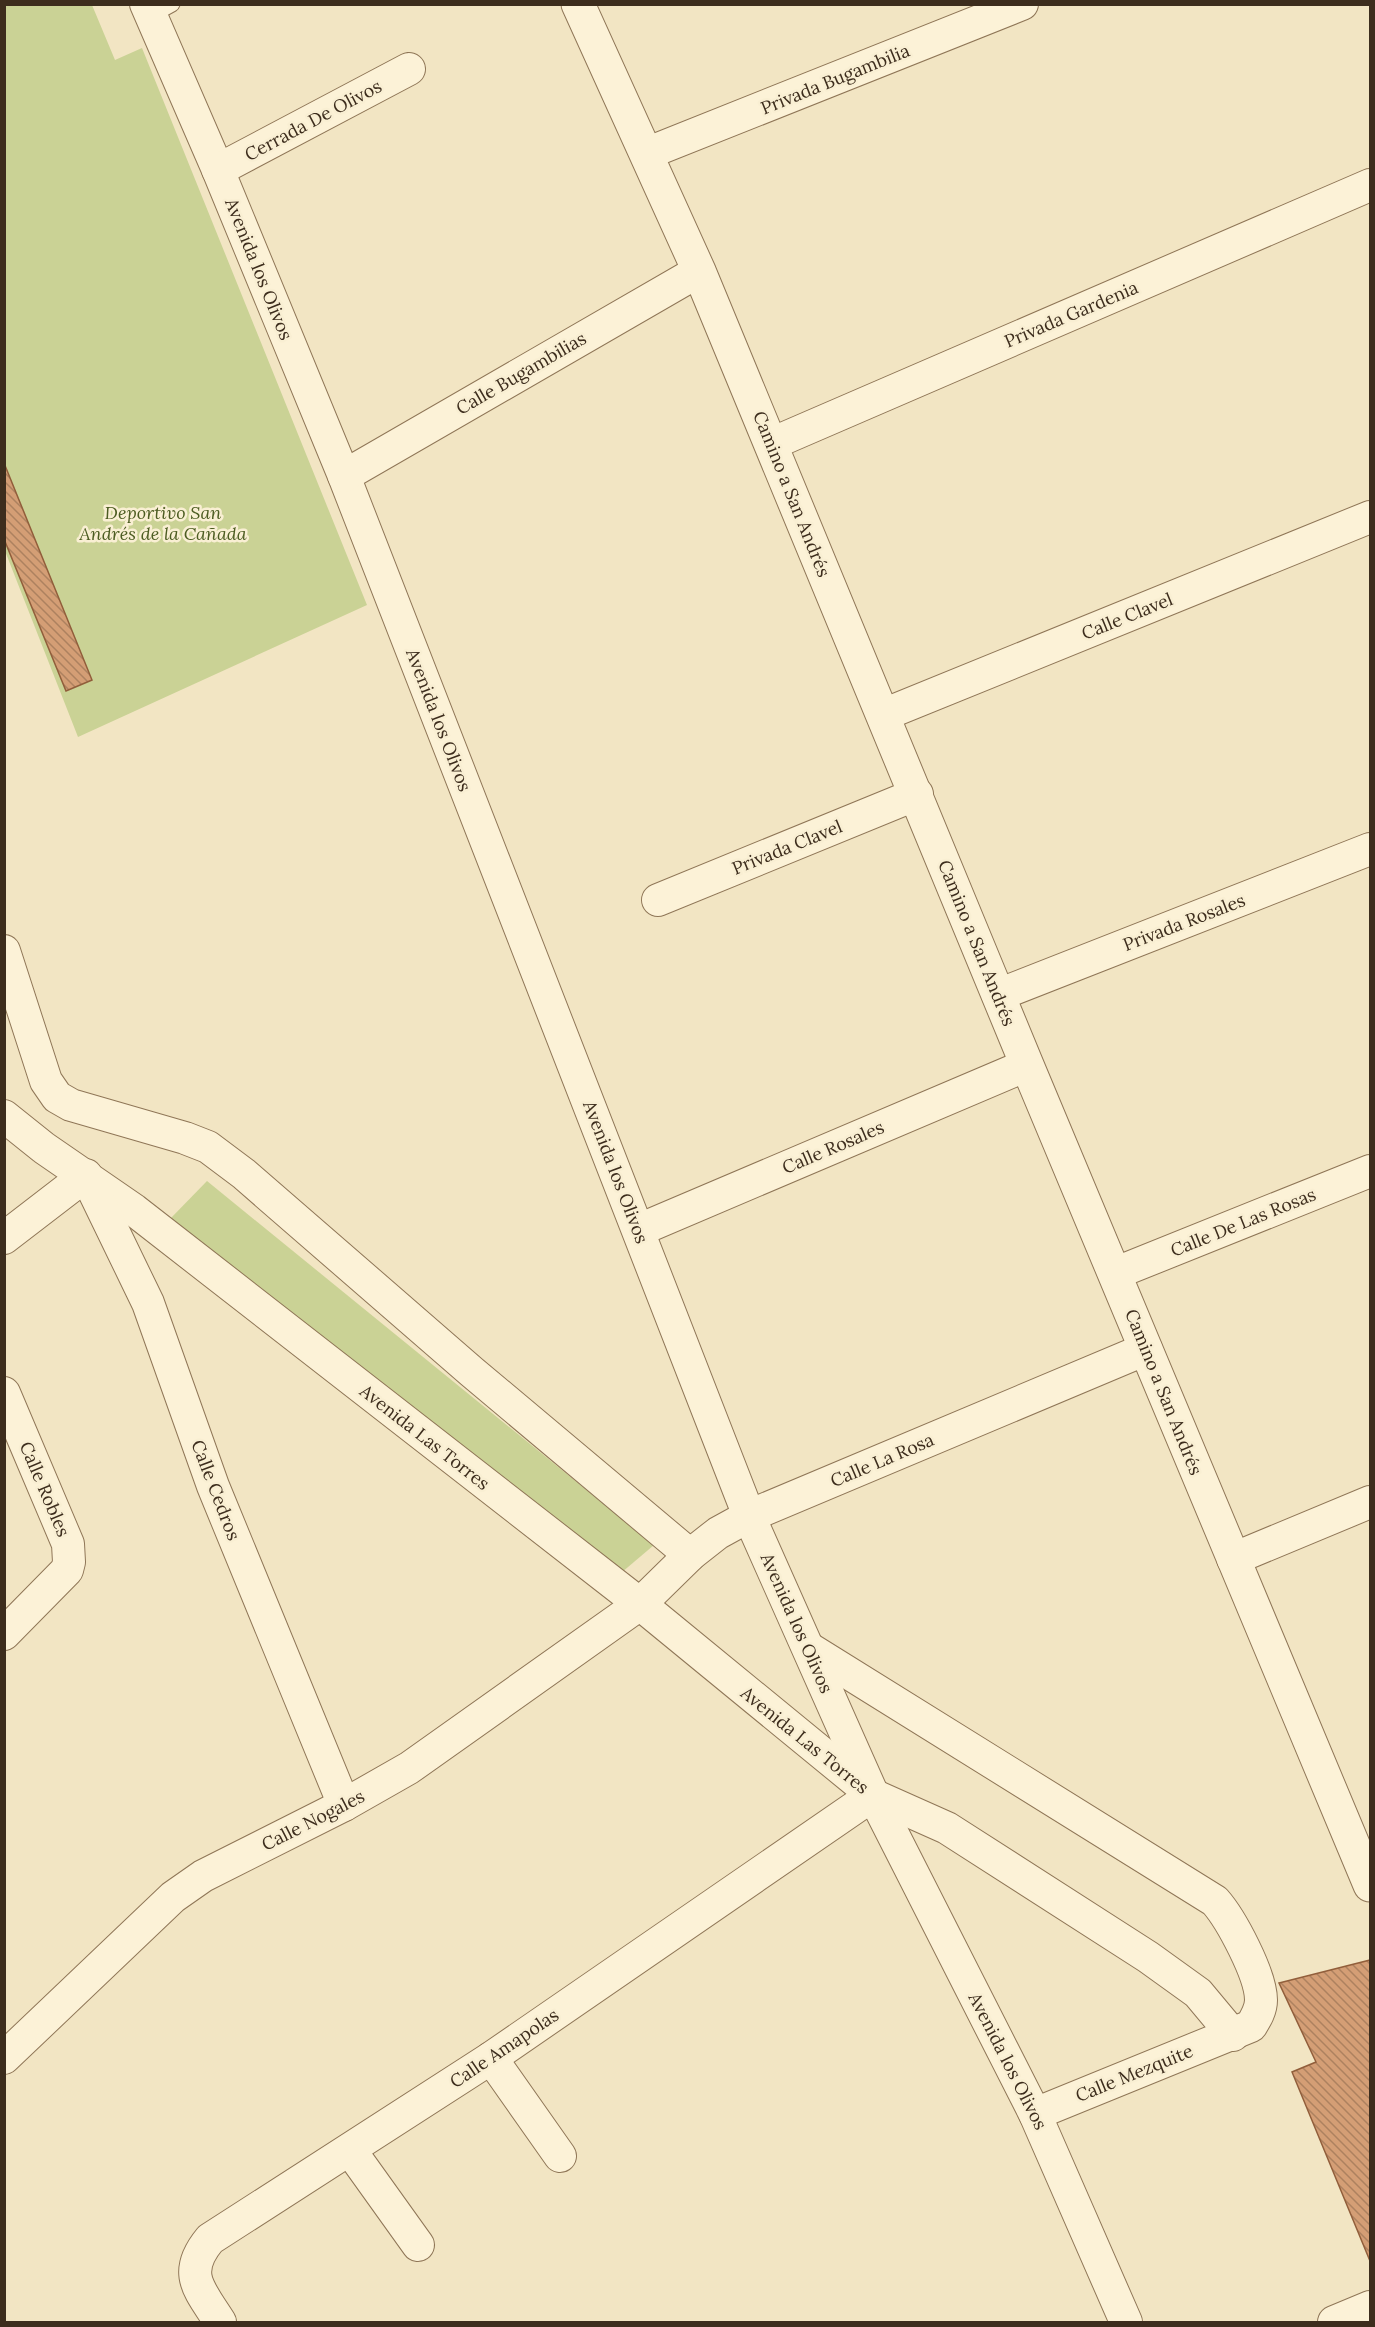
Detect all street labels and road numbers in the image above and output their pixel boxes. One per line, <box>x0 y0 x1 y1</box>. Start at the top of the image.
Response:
street label: Privada Bugambilia <box>757 39 913 119</box>
street label: Cerrada De Olivos <box>241 74 385 166</box>
street label: Avenida los Olivos <box>220 194 298 343</box>
street label: Privada Gardenia <box>1001 275 1141 353</box>
street label: Calle Bugambilias <box>452 326 590 420</box>
street label: Camino a San Andrés <box>748 408 836 580</box>
street label: Calle Clavel <box>1078 587 1176 645</box>
street label: Avenida los Olivos <box>401 644 477 795</box>
street label: Privada Clavel <box>728 814 846 880</box>
street label: Camino a San Andrés <box>933 857 1021 1029</box>
street label: Privada Rosales <box>1120 888 1248 956</box>
street label: Avenida los Olivos <box>578 1096 654 1247</box>
street label: Calle Rosales <box>779 1115 887 1179</box>
street label: Calle De Las Rosas <box>1167 1182 1319 1262</box>
street label: Camino a San Andrés <box>1120 1306 1208 1478</box>
street label: Avenida Las Torres <box>355 1379 494 1495</box>
street label: Calle La Rosa <box>827 1428 937 1492</box>
street label: Calle Cedros <box>186 1437 246 1543</box>
street label: Calle Robles <box>15 1438 75 1540</box>
street label: Avenida los Olivos <box>755 1548 838 1697</box>
street label: Avenida Las Torres <box>735 1681 874 1799</box>
street label: Calle Nogales <box>258 1784 368 1856</box>
street label: Avenida los Olivos <box>963 1988 1053 2134</box>
street label: Calle Amapolas <box>445 2003 563 2093</box>
street label: Calle Mezquite <box>1072 2039 1196 2107</box>

